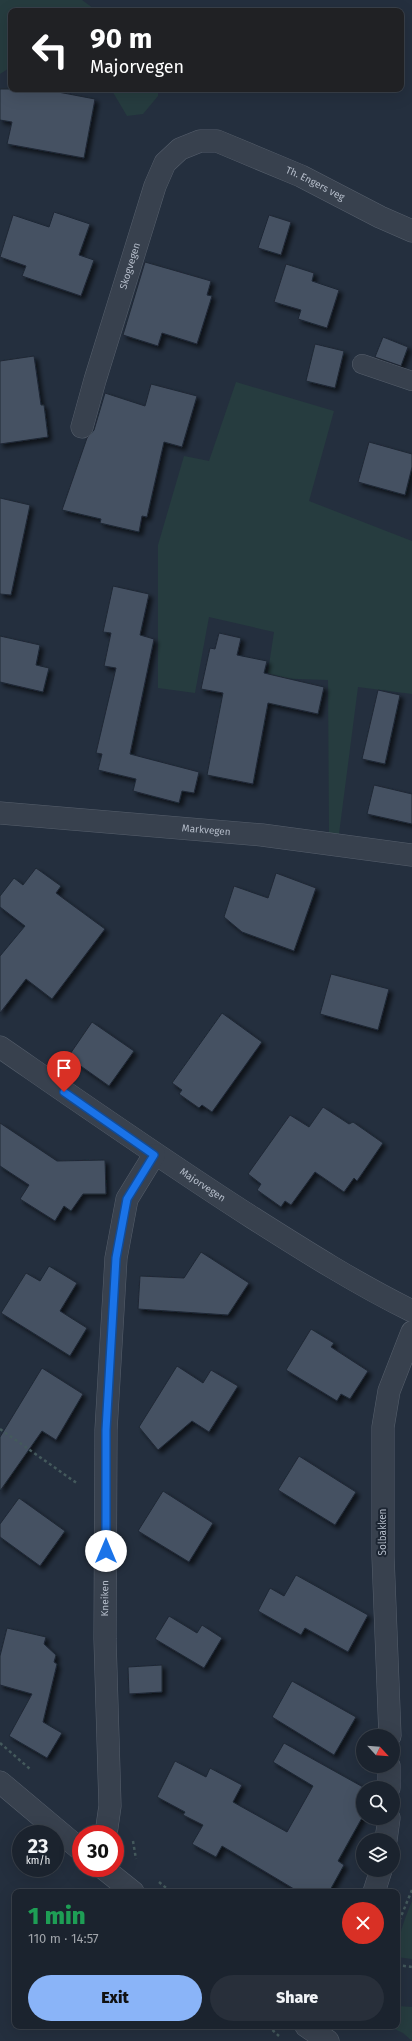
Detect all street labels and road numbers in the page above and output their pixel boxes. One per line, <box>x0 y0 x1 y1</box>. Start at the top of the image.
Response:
street label: Th. Engers veg <box>284 164 347 204</box>
street label: Skogvegen <box>117 241 143 291</box>
street label: Markvegen <box>181 822 231 838</box>
street label: Majorvegen <box>177 1166 228 1204</box>
street label: Solbakken <box>377 1509 389 1555</box>
street label: Kneiken <box>99 1580 111 1617</box>

